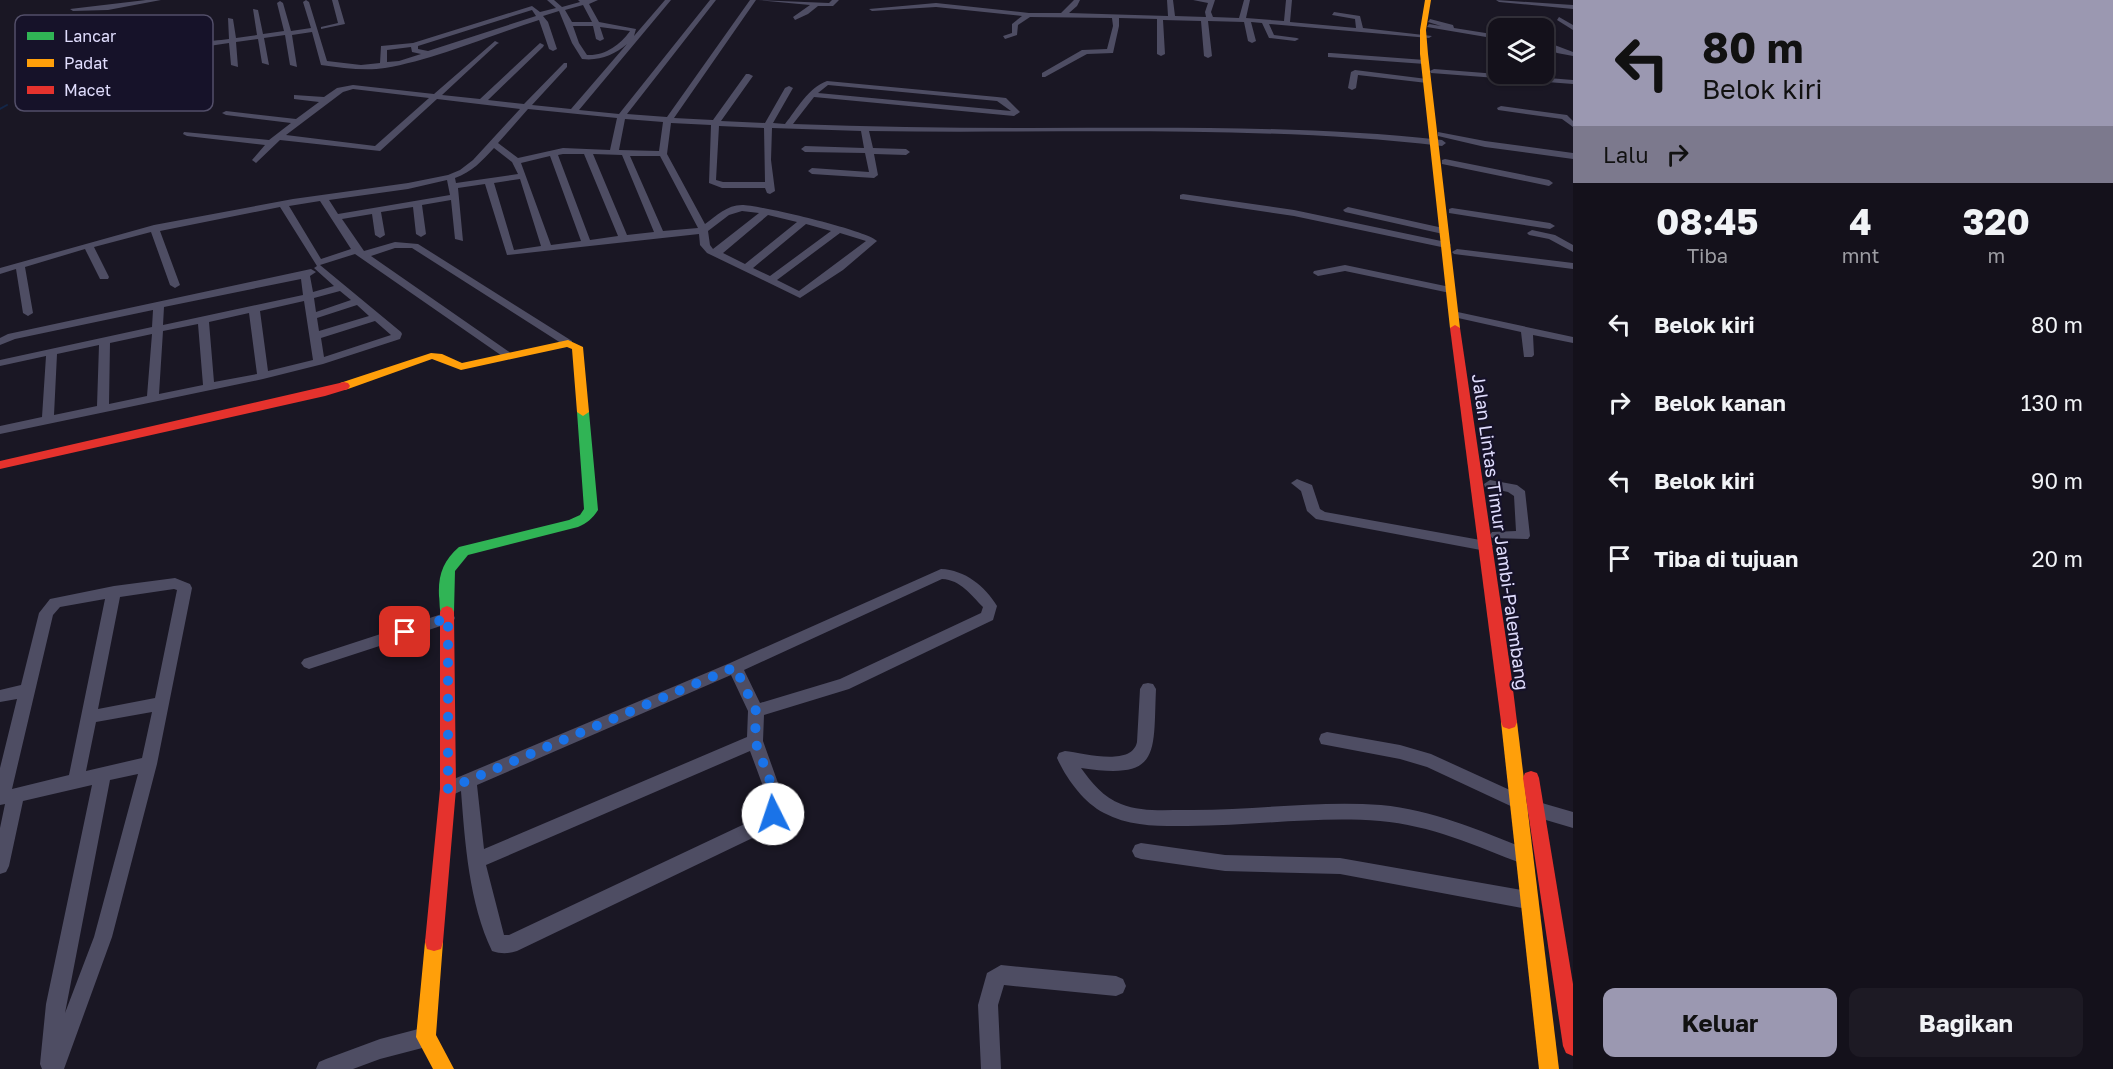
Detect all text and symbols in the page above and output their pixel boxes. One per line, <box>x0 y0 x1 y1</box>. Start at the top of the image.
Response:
legend <box>15 15 213 111</box>
map controls <box>1488 18 1554 84</box>
button: layers <box>1488 18 1554 84</box>
text: 80 m <box>1702 22 1803 72</box>
icon: left <box>1603 24 1681 102</box>
text: Lancar <box>64 26 116 46</box>
text: Padat <box>64 53 108 73</box>
text: Belok kiri <box>1702 73 1823 105</box>
text: Macet <box>64 80 111 100</box>
icon: right <box>1661 138 1694 171</box>
text: Lalu <box>1603 141 1649 168</box>
text: 08:45 <box>1656 200 1759 243</box>
text: 4 <box>1849 200 1872 243</box>
text: 320 <box>1963 200 2030 243</box>
text: Tiba <box>1687 243 1728 267</box>
text: mnt <box>1842 243 1879 267</box>
text: m <box>1987 243 2005 267</box>
icon: left <box>1603 308 1636 341</box>
text: Belok kiri <box>1654 311 1755 338</box>
text: 80 m <box>2031 311 2083 338</box>
street label: Jalan Lintas Timur Jambi-Palembang <box>1468 372 1534 691</box>
icon: right <box>1603 386 1636 419</box>
text: Belok kanan <box>1654 389 1786 416</box>
text: 130 m <box>2021 389 2083 416</box>
icon: left <box>1603 464 1636 497</box>
text: Belok kiri <box>1654 467 1755 494</box>
text: 90 m <box>2031 467 2083 494</box>
icon: arrive <box>1603 542 1636 575</box>
text: Tiba di tujuan <box>1654 545 1798 572</box>
text: 20 m <box>2032 545 2083 572</box>
pin <box>379 606 430 657</box>
icon: arrive <box>388 615 421 648</box>
position arrow <box>741 782 805 846</box>
button: Keluar <box>1603 988 1837 1057</box>
button: Bagikan <box>1849 988 2083 1057</box>

